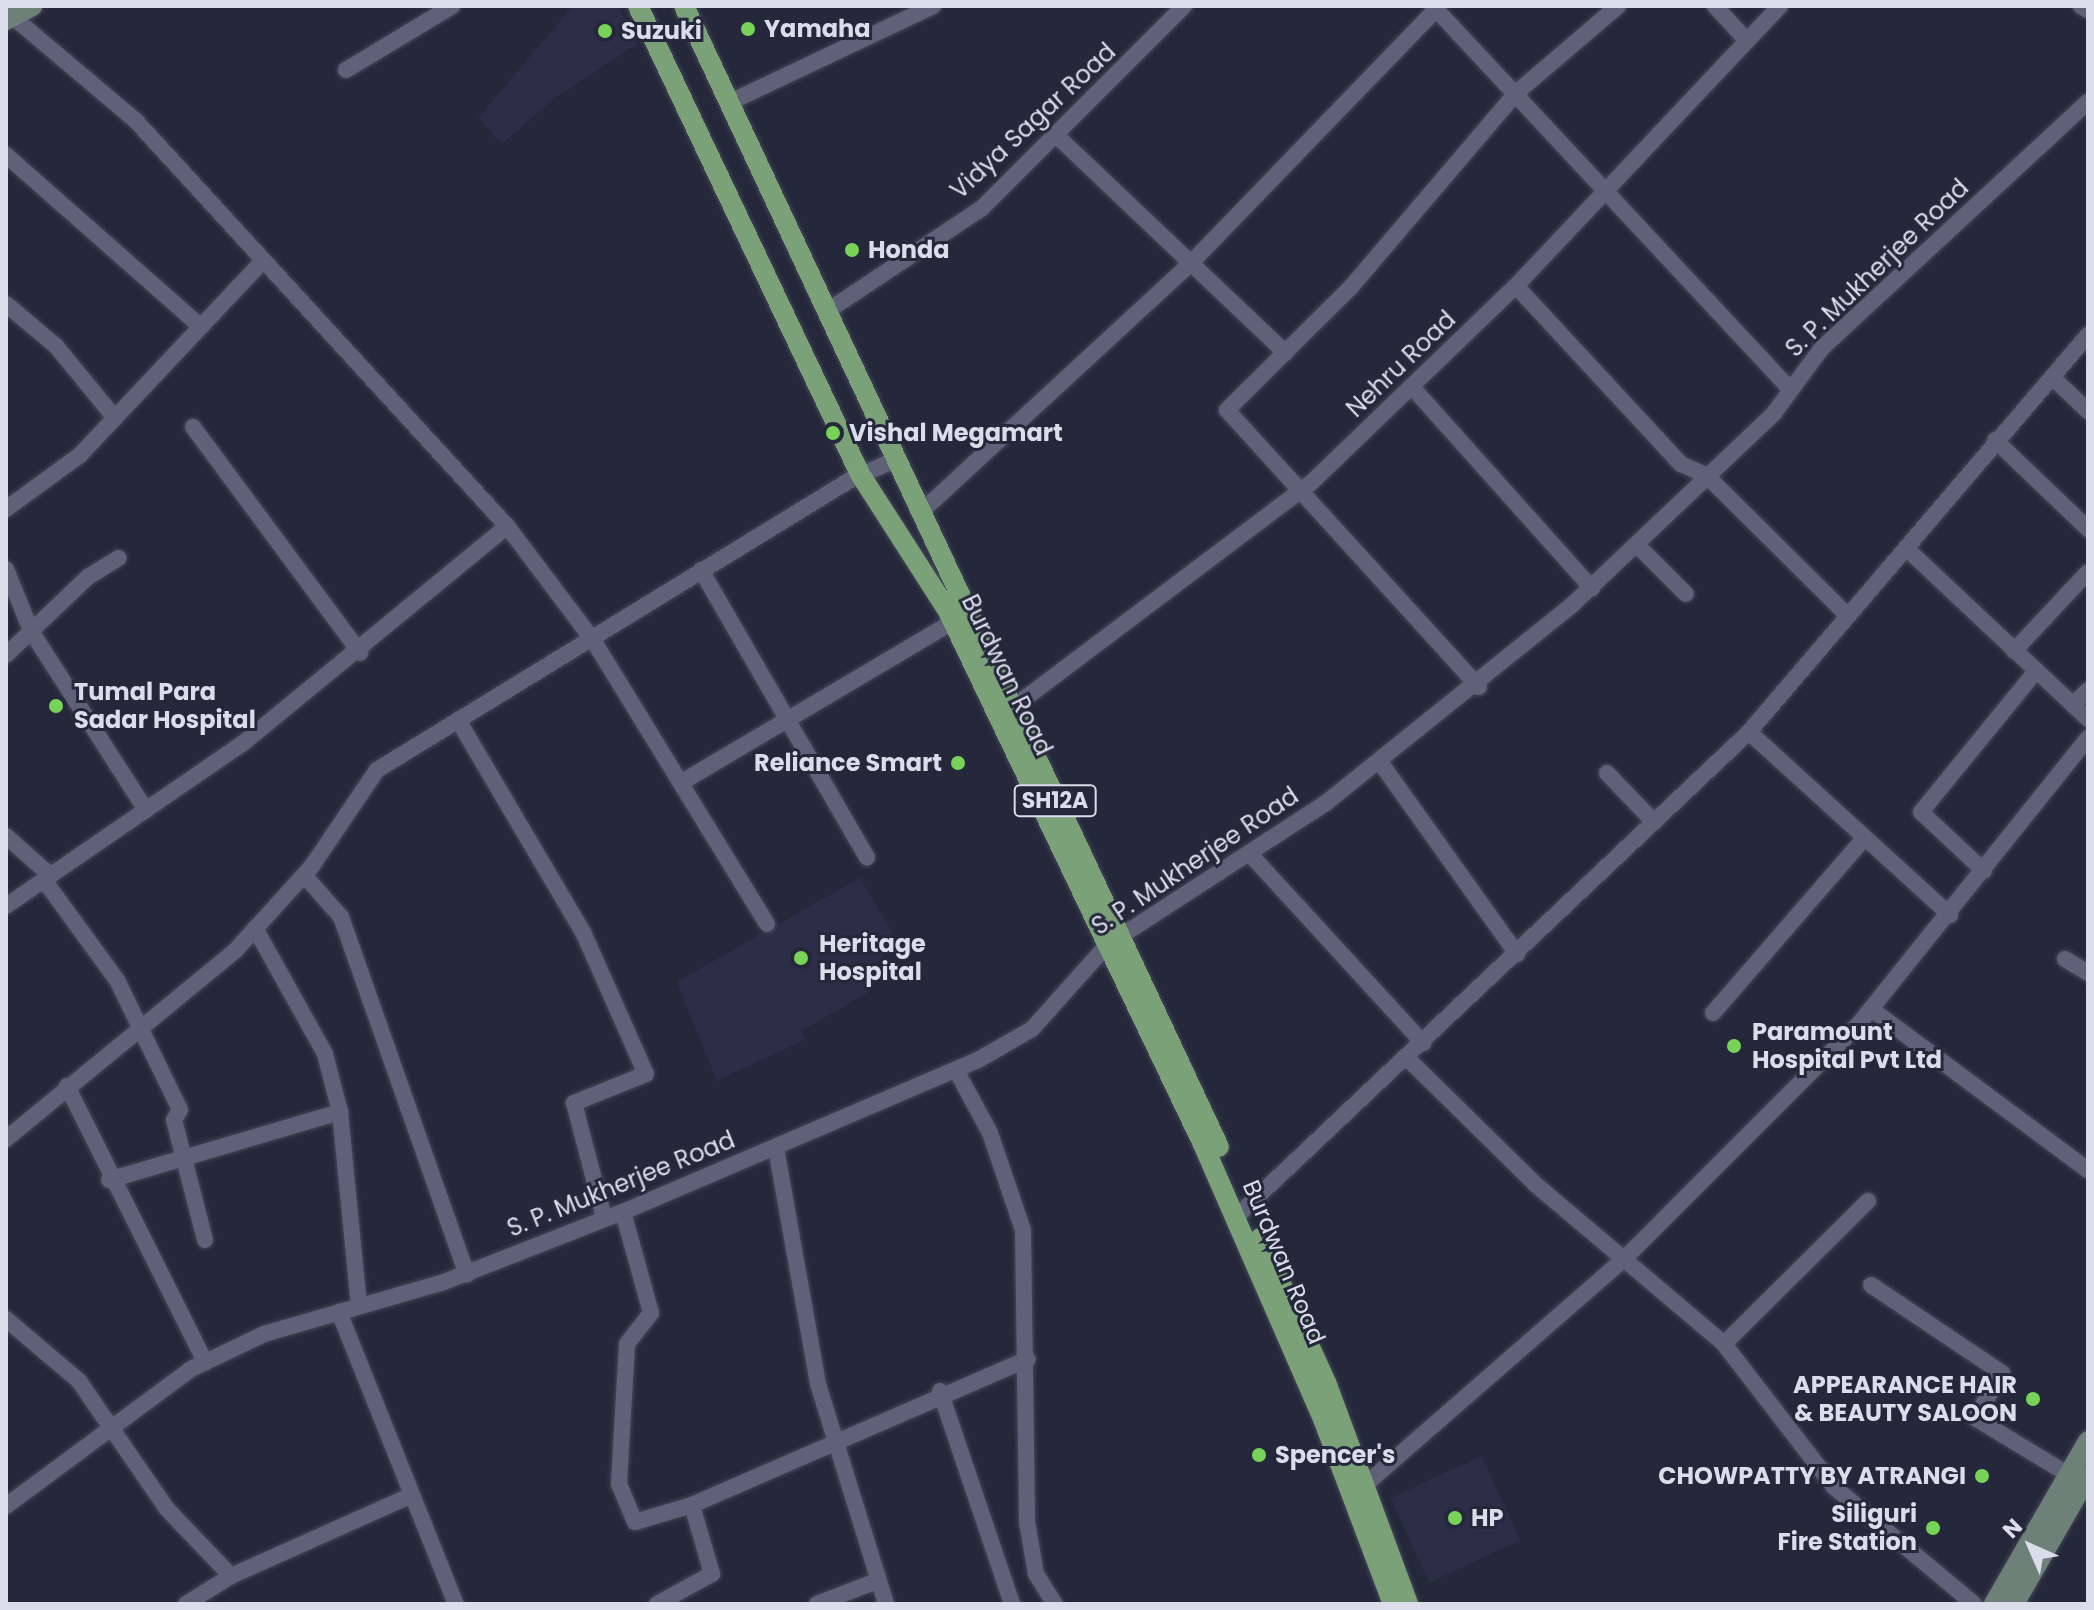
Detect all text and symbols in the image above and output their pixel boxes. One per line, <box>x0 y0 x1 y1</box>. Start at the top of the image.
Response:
place label: Yamaha <box>764 15 871 43</box>
place label: Suzuki <box>621 17 702 45</box>
marker: Yamaha <box>739 20 757 38</box>
marker: Suzuki <box>596 22 614 40</box>
street label: Vidya Sagar Road <box>945 37 1121 205</box>
street label: S. P. Mukherjee Road <box>1780 173 1974 363</box>
place label: Honda <box>868 236 950 264</box>
marker: Honda <box>843 241 861 259</box>
street label: Nehru Road <box>1341 305 1461 423</box>
place label: Vishal Megamart <box>849 419 1063 447</box>
marker: Vishal Megamart <box>824 424 842 442</box>
street label: Burdwan Road <box>956 590 1058 760</box>
place label: Tumal Para Sadar Hospital <box>74 678 256 734</box>
marker: Tumal Para Sadar Hospital <box>45 695 67 717</box>
place label: Reliance Smart <box>754 749 942 777</box>
marker: Reliance Smart <box>949 754 967 772</box>
street label: S. P. Mukherjee Road <box>1086 781 1304 941</box>
road number: SH12A <box>1013 783 1097 819</box>
place label: Heritage Hospital <box>819 930 926 986</box>
marker: Heritage Hospital <box>790 947 812 969</box>
place label: Paramount Hospital Pvt Ltd <box>1752 1018 1942 1074</box>
marker: Paramount Hospital Pvt Ltd <box>1723 1035 1745 1057</box>
street label: S. P. Mukherjee Road <box>503 1125 739 1243</box>
street label: Burdwan Road <box>1236 1176 1332 1348</box>
place label: APPEARANCE HAIR & BEAUTY SALOON <box>1793 1371 2017 1427</box>
marker: APPEARANCE HAIR & BEAUTY SALOON <box>2024 1390 2042 1408</box>
place label: Spencer's <box>1275 1441 1395 1469</box>
marker: Spencer's <box>1250 1446 1268 1464</box>
place label: CHOWPATTY BY ATRANGI <box>1658 1462 1966 1490</box>
marker: CHOWPATTY BY ATRANGI <box>1973 1467 1991 1485</box>
place label: Siliguri Fire Station <box>1778 1500 1917 1556</box>
place label: HP <box>1471 1504 1504 1532</box>
north arrow <box>1990 1506 2070 1586</box>
marker: HP <box>1446 1509 1464 1527</box>
text: N <box>1996 1512 2029 1545</box>
marker: Siliguri Fire Station <box>1924 1519 1942 1537</box>

